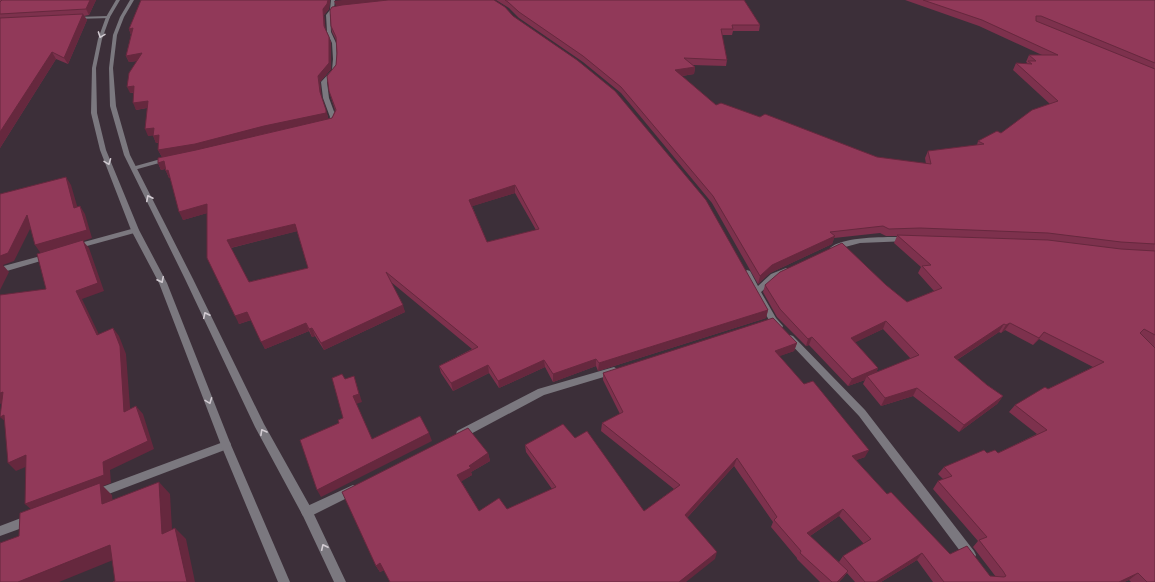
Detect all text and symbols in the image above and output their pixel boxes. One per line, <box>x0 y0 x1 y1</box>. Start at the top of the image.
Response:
one-way arrow <box>98 31 106 38</box>
one-way arrow <box>103 158 111 165</box>
one-way arrow <box>146 195 154 203</box>
one-way arrow <box>156 276 164 284</box>
one-way arrow <box>203 312 211 319</box>
one-way arrow <box>204 397 212 405</box>
one-way arrow <box>260 429 267 436</box>
one-way arrow <box>321 543 329 551</box>

